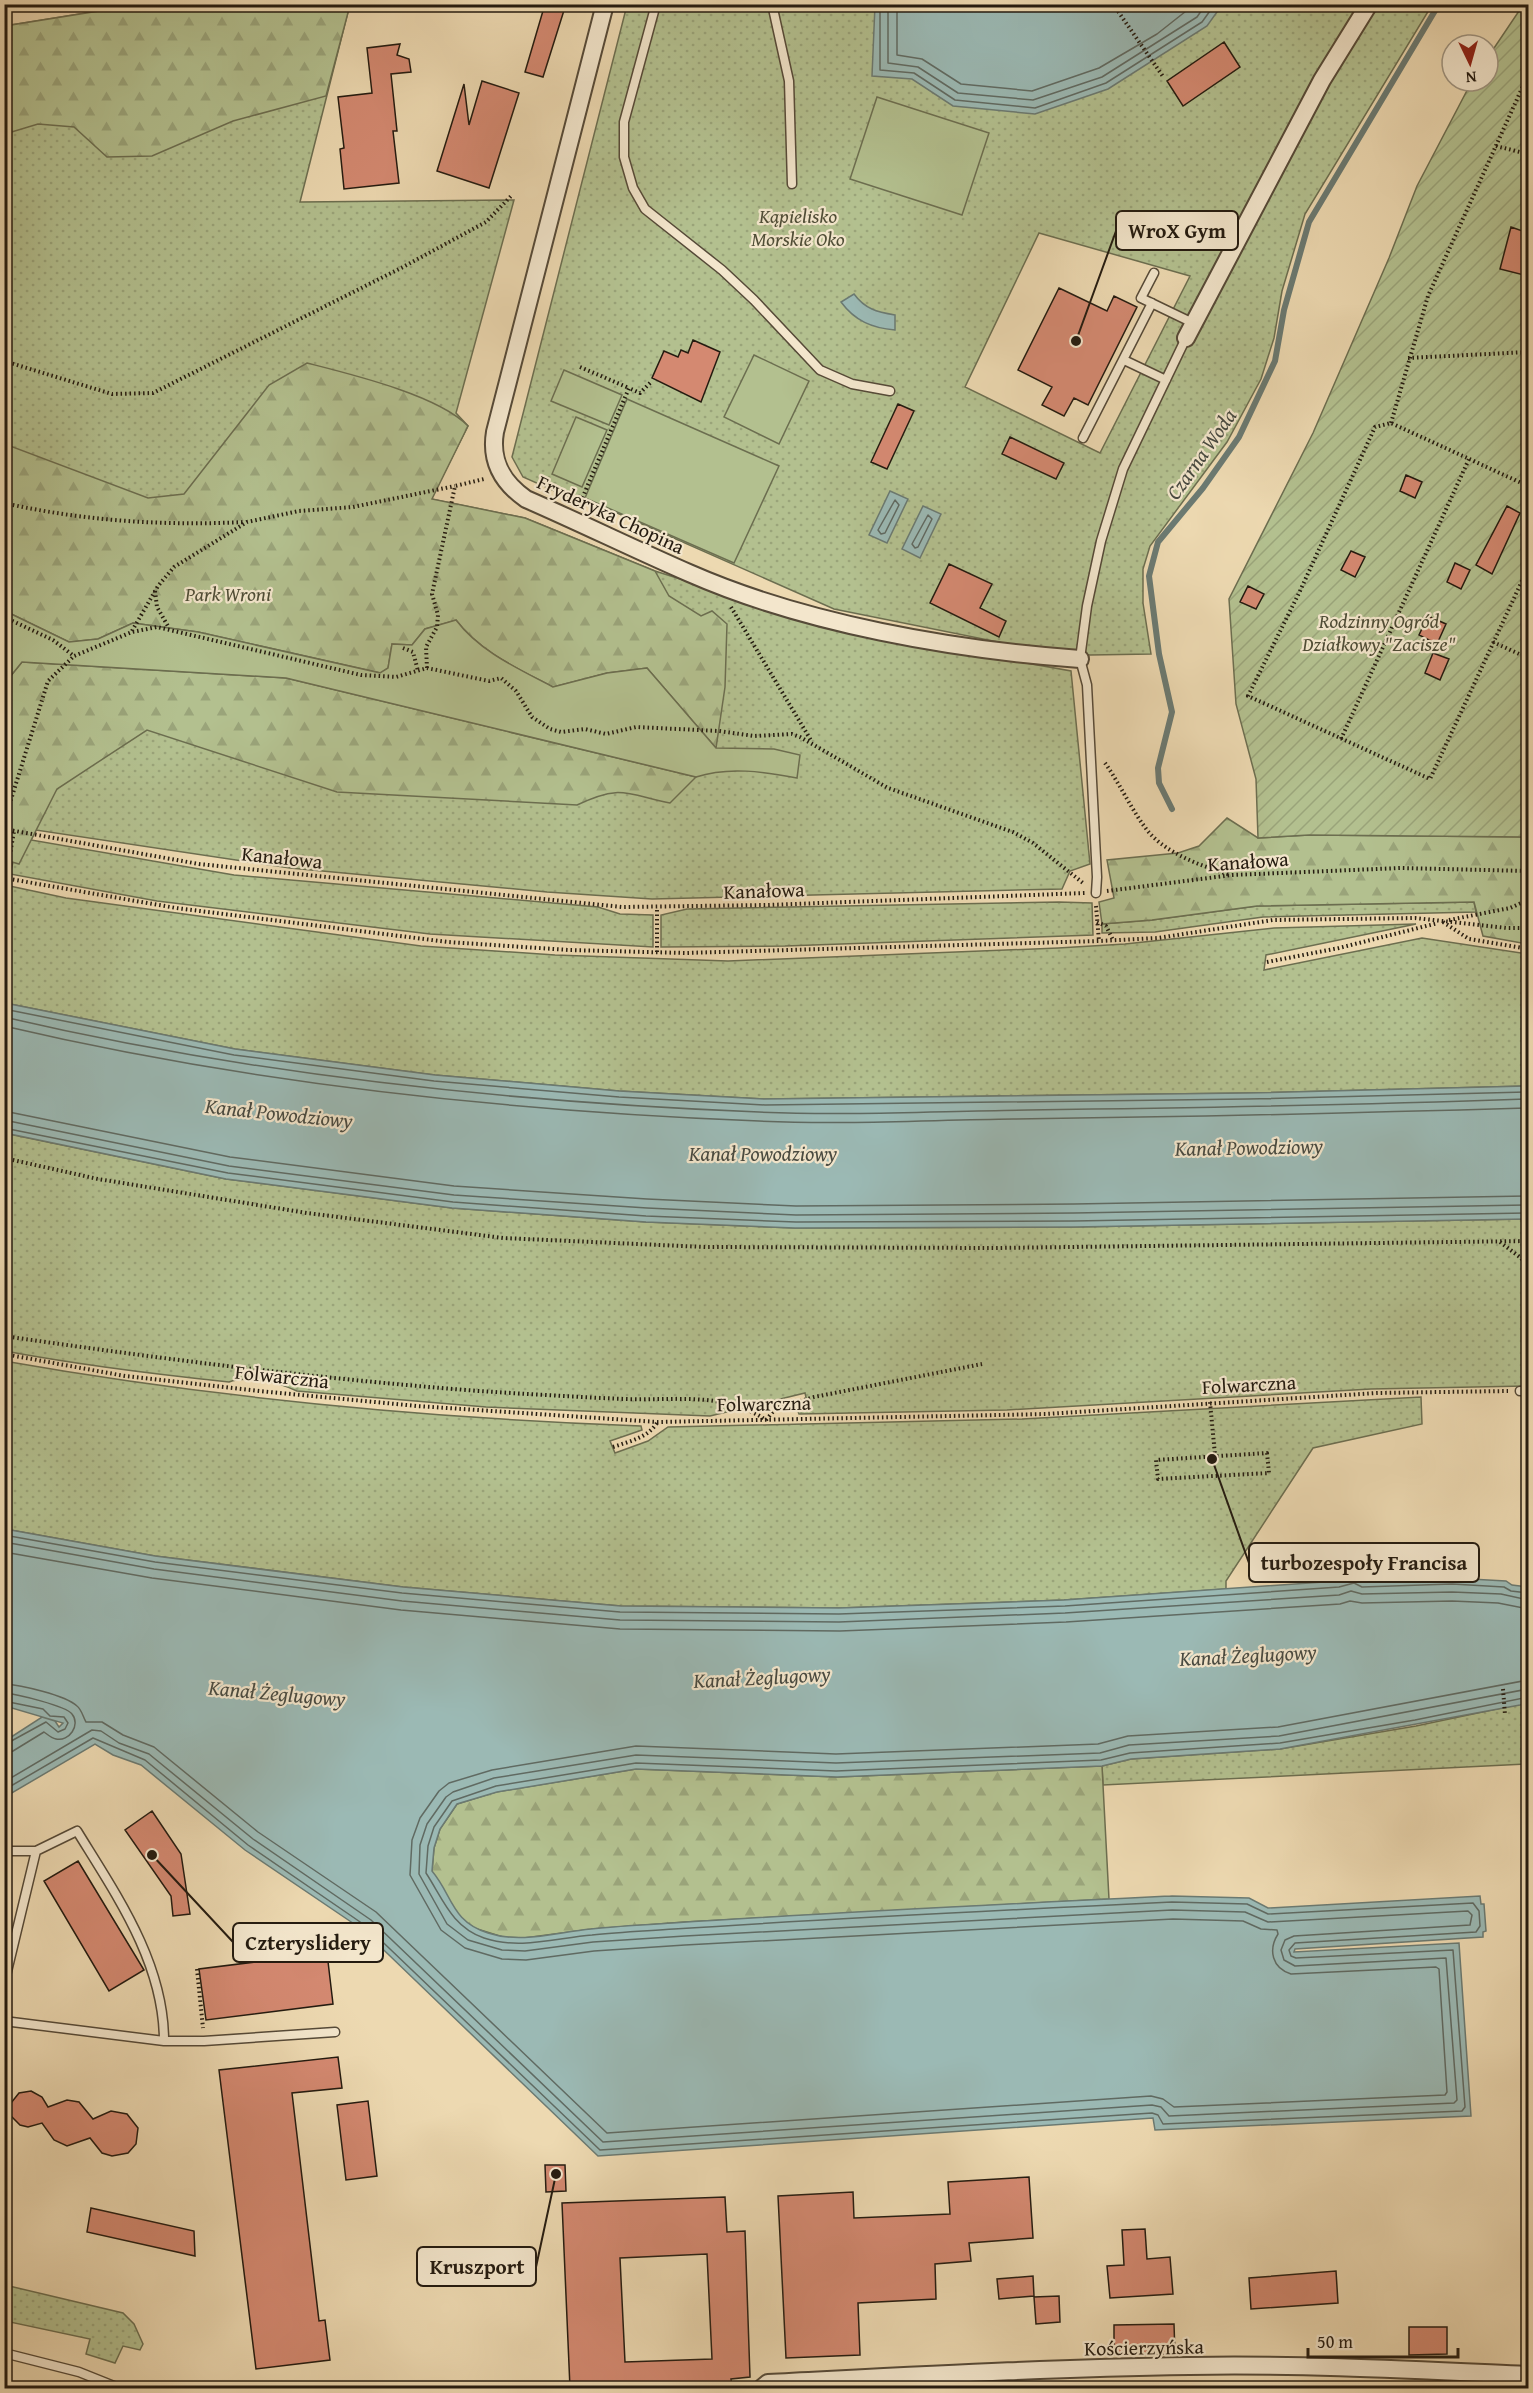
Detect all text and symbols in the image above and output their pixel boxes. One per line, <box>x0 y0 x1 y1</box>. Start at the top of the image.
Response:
north arrow <box>1440 33 1500 93</box>
text: N <box>1465 66 1478 90</box>
park label: Kąpielisko Morskie Oko <box>751 201 845 253</box>
callout: WroX Gym <box>1116 211 1238 250</box>
text: WroX Gym <box>1128 215 1226 246</box>
water label: Czarna Woda <box>1158 402 1244 506</box>
street label: Fryderyka Chopina <box>533 467 690 561</box>
park label: Park Wroni <box>184 579 271 608</box>
park label: Rodzinny Ogród Działkowy "Zacisze" <box>1301 606 1456 658</box>
street label: Kanałowa <box>240 838 324 876</box>
street label: Kanałowa <box>1207 844 1290 878</box>
street label: Kanałowa <box>723 874 806 906</box>
water label: Kanał Powodziowy <box>203 1090 355 1136</box>
water label: Kanał Powodziowy <box>1174 1130 1324 1164</box>
water label: Kanał Powodziowy <box>688 1138 837 1169</box>
street label: Folwarczna <box>234 1357 331 1395</box>
street label: Folwarczna <box>1201 1367 1297 1401</box>
street label: Folwarczna <box>717 1388 812 1418</box>
callout: turbozespoły Francisa <box>1249 1543 1479 1582</box>
text: turbozespoły Francisa <box>1261 1547 1468 1578</box>
water label: Kanał Żeglugowy <box>1178 1636 1318 1674</box>
water label: Kanał Żeglugowy <box>692 1658 832 1696</box>
water label: Kanał Żeglugowy <box>206 1671 347 1714</box>
callout: Czteryslidery <box>233 1923 383 1962</box>
text: Czteryslidery <box>245 1927 371 1958</box>
callout: Kruszport <box>417 2247 536 2286</box>
text: Kruszport <box>430 2251 524 2282</box>
scale bar <box>1308 2321 1458 2359</box>
text: 50 m <box>1317 2328 1353 2355</box>
street label: Kościerzyńska <box>1084 2331 1205 2363</box>

